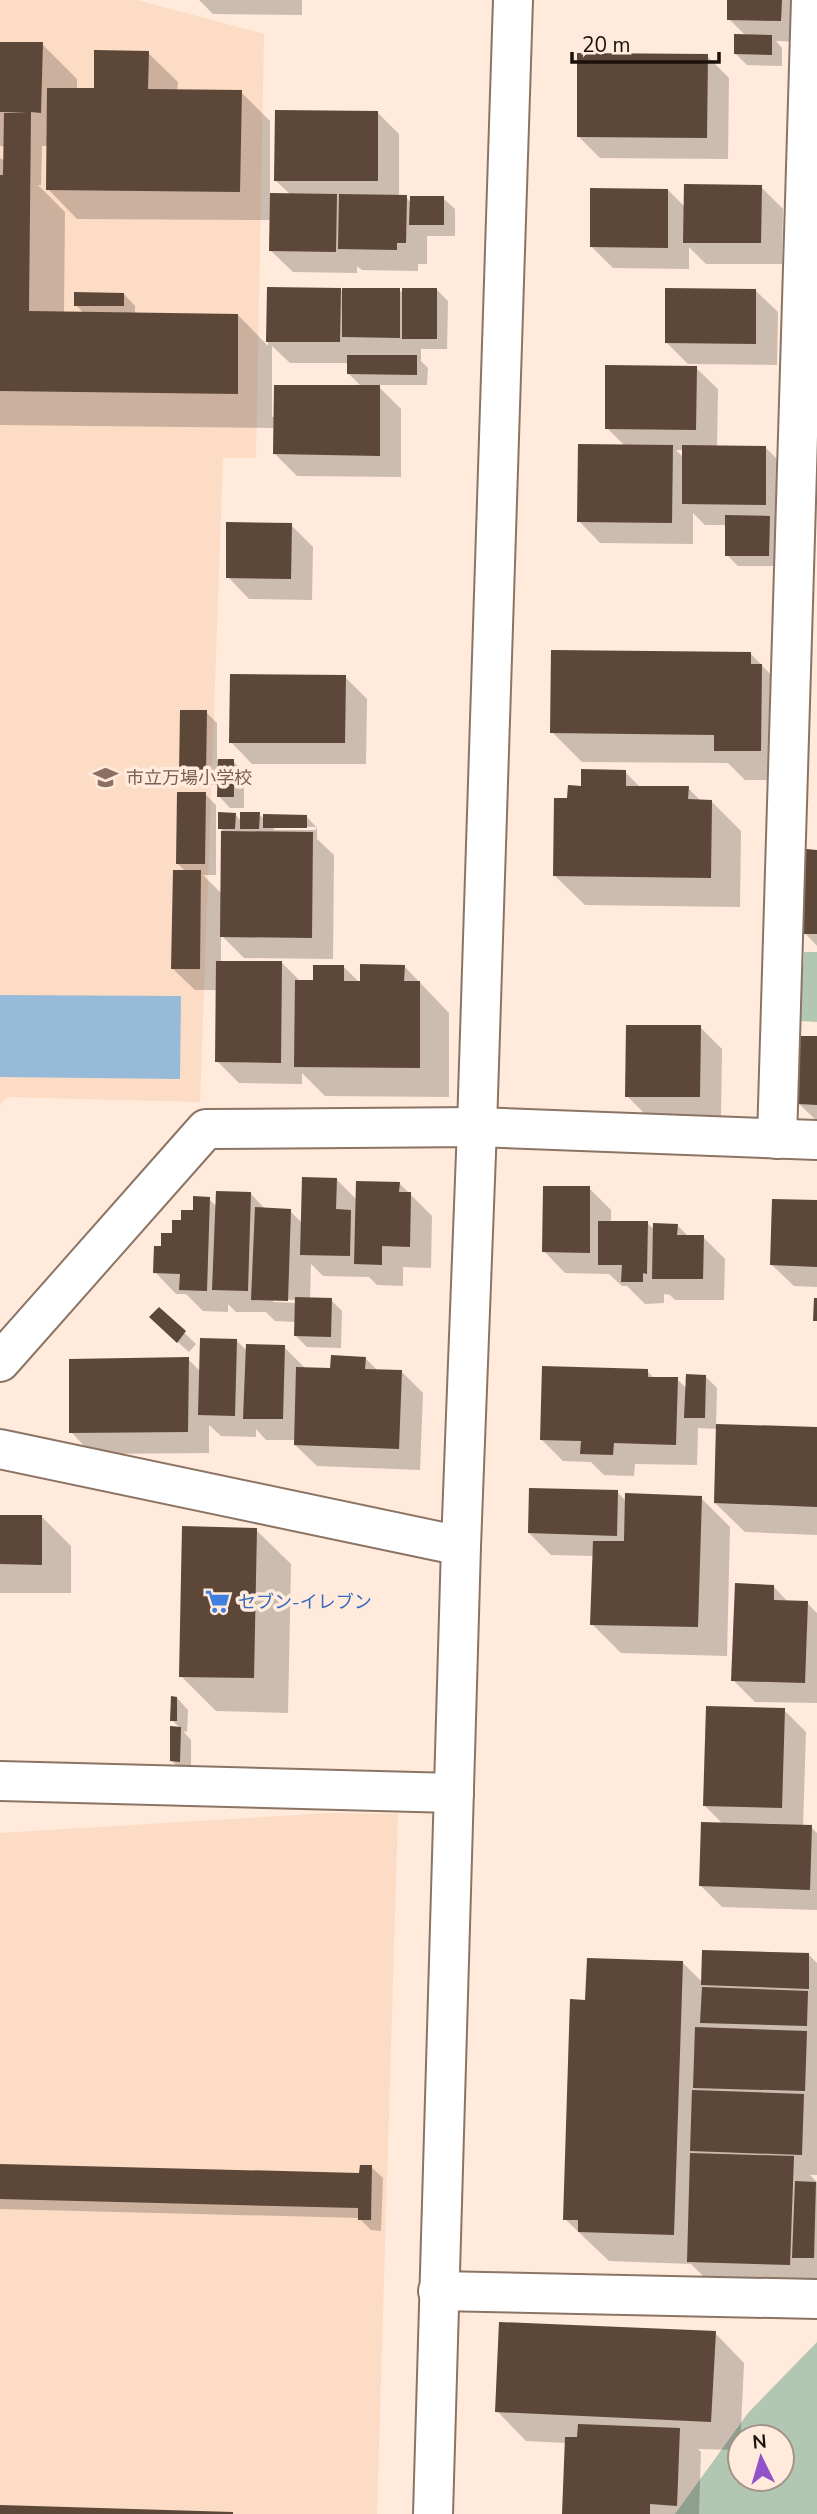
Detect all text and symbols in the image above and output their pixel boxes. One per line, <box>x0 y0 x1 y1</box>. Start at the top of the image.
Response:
scale bar <box>572 21 719 65</box>
text: 20 m <box>582 31 631 59</box>
school or university icon: 市立万場小学校 <box>92 764 120 792</box>
place label: 市立万場小学校 <box>126 766 252 790</box>
supermarket icon: セブン-イレブン <box>204 1588 232 1616</box>
place label: セブン-イレブン <box>238 1590 372 1614</box>
north arrow <box>726 2423 796 2493</box>
text: N <box>751 2428 768 2456</box>

